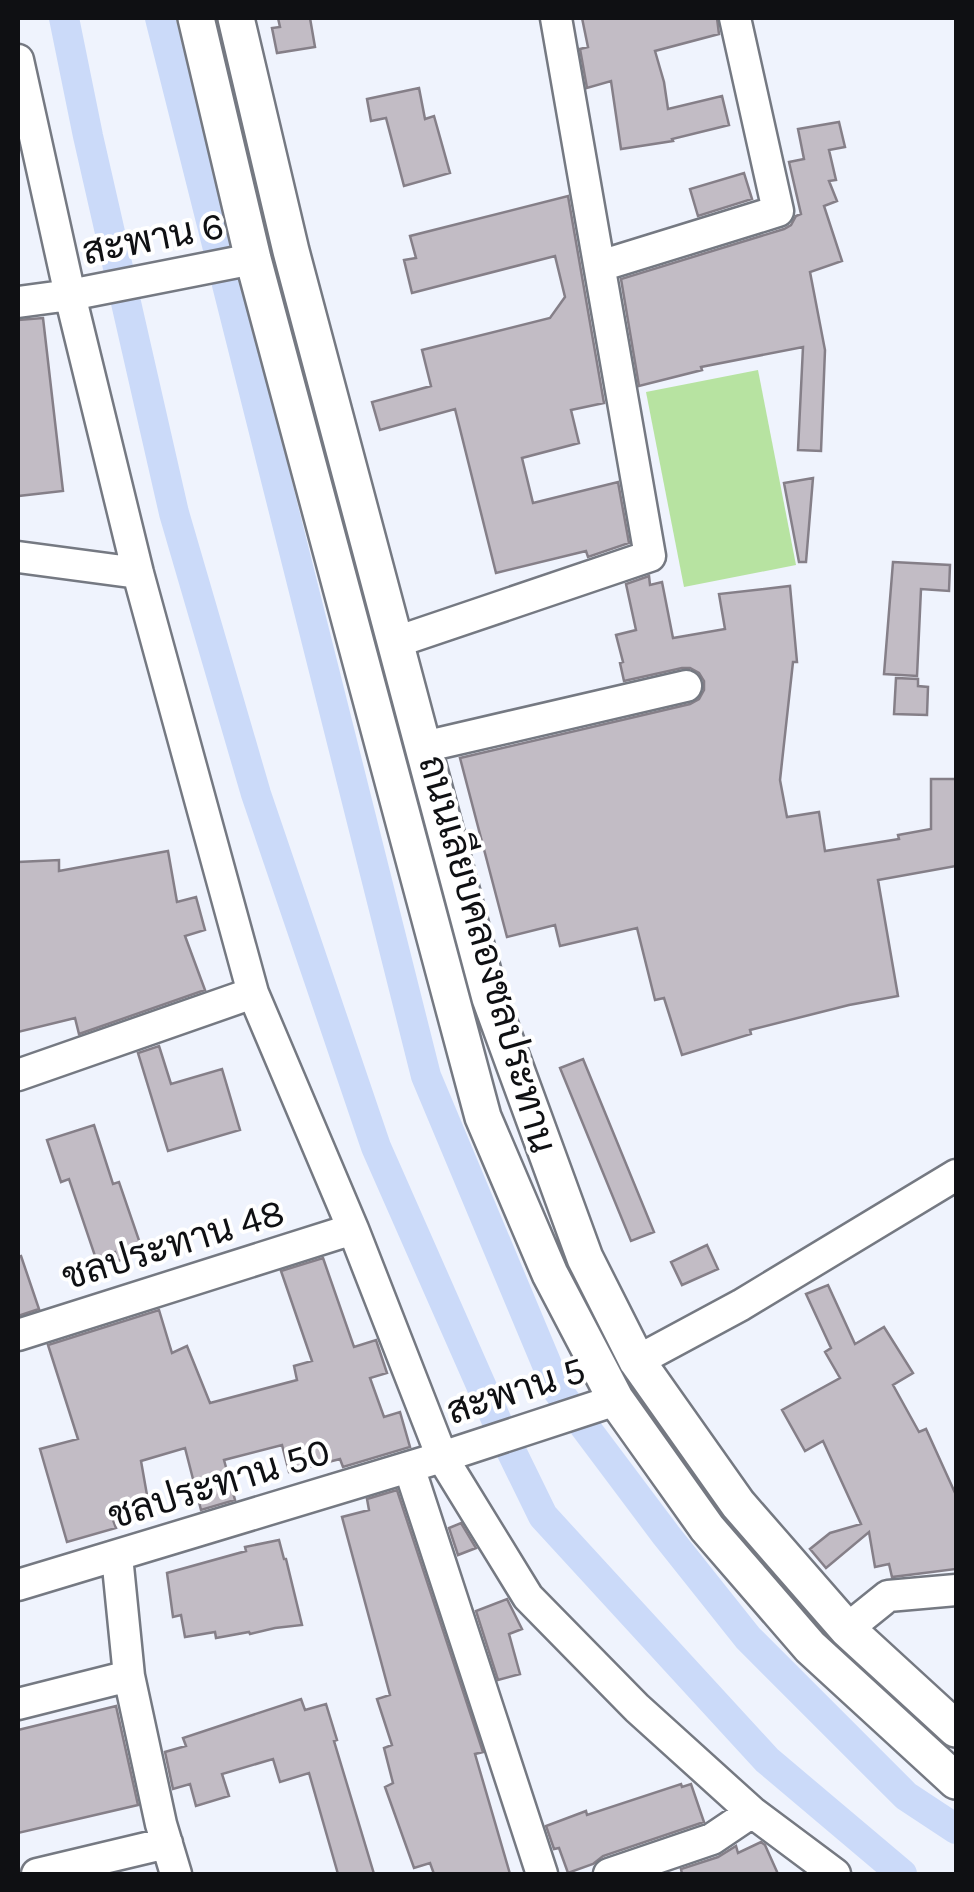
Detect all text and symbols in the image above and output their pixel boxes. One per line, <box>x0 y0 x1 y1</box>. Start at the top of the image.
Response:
street label: สะพาน 6 <box>79 203 228 274</box>
street label: ถนนเลียบคลองชลประทาน <box>409 750 567 1158</box>
street label: ชลประทาน 48 <box>57 1189 290 1300</box>
street label: สะพาน 5 <box>441 1347 591 1434</box>
street label: ชลประทาน 50 <box>103 1428 335 1539</box>

